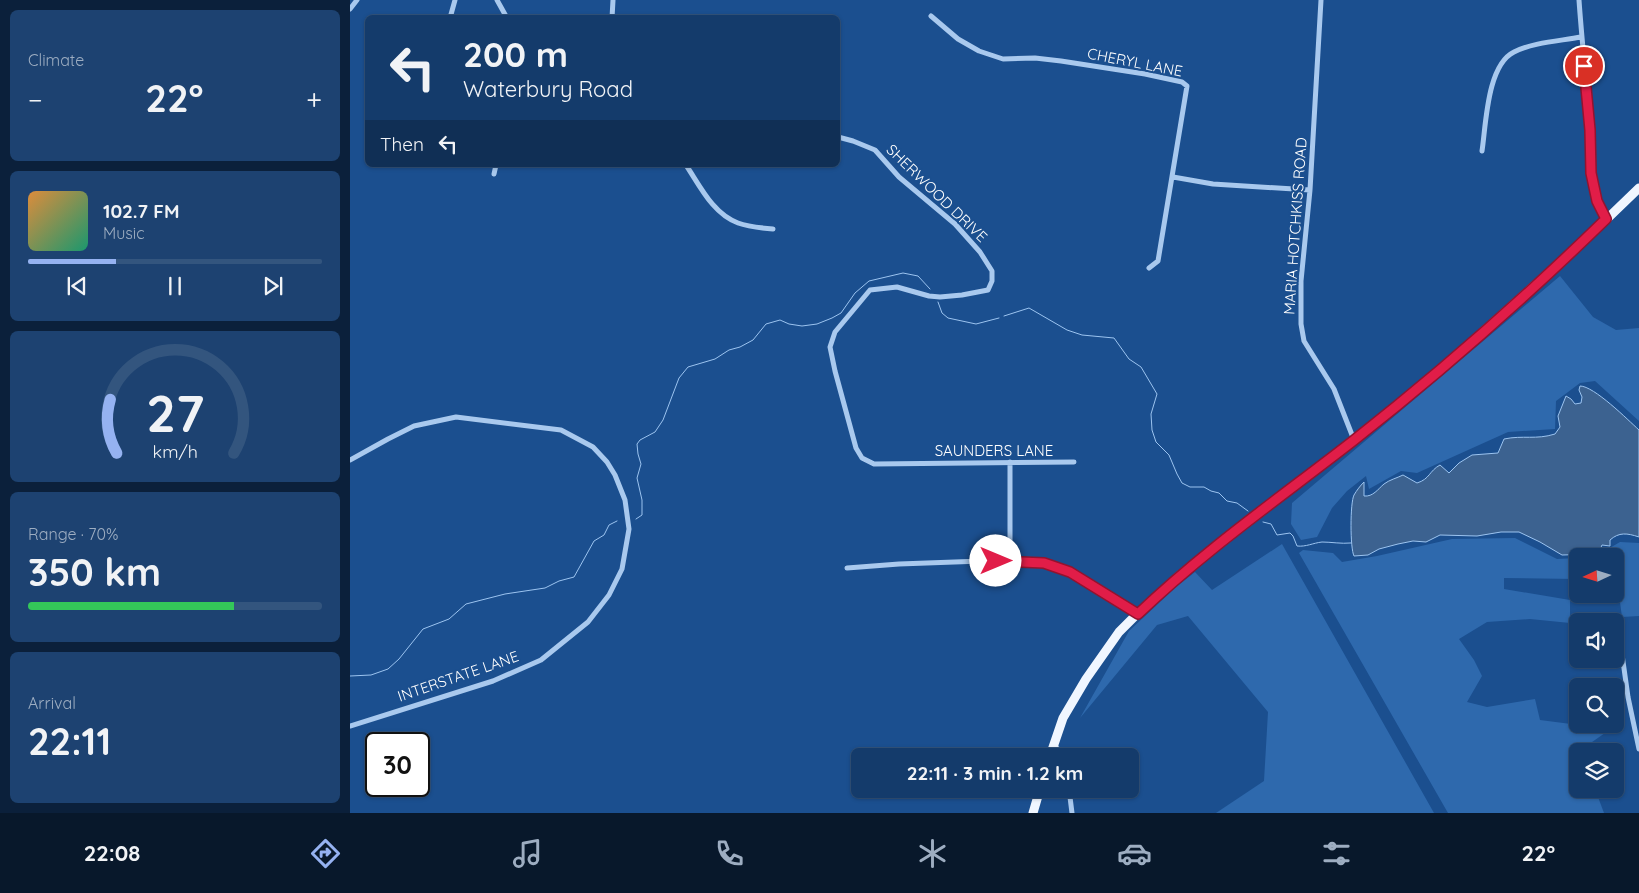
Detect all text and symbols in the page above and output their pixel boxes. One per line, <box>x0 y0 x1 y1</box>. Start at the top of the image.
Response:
text: 200 m <box>463 32 568 76</box>
icon: left <box>380 35 445 100</box>
street label: CHERYL LANE <box>1086 43 1184 81</box>
pin <box>1563 45 1605 87</box>
text: Climate <box>28 50 84 70</box>
icon: arrive <box>1570 52 1598 80</box>
text: 22° <box>145 74 203 122</box>
text: Waterbury Road <box>463 75 633 103</box>
text: − <box>28 82 43 117</box>
text: + <box>306 82 322 117</box>
icon: left <box>434 130 462 158</box>
text: Then <box>380 132 424 156</box>
street label: MARIA HOTCHKISS ROAD <box>1279 136 1311 315</box>
street label: SHERWOOD DRIVE <box>883 140 991 246</box>
text: 102.7 FM <box>103 199 180 223</box>
text: Music <box>103 223 145 243</box>
icon: previous <box>63 272 91 300</box>
icon: pause <box>161 272 189 300</box>
icon: next <box>259 272 287 300</box>
text: 27 <box>146 380 204 445</box>
text: km/h <box>152 440 198 462</box>
street label: SAUNDERS LANE <box>935 441 1053 460</box>
text: Range · 70% <box>28 524 118 544</box>
position arrow <box>969 534 1021 586</box>
text: 350 km <box>28 548 161 596</box>
north arrow <box>1569 548 1624 602</box>
map controls <box>1569 548 1624 798</box>
button: sound <box>1569 613 1624 668</box>
street label: INTERSTATE LANE <box>395 646 521 706</box>
button: search <box>1569 678 1624 733</box>
text: Arrival <box>28 693 76 713</box>
text: 22:11 <box>28 717 111 765</box>
speed limit sign: 30 <box>365 732 430 797</box>
button: layers <box>1569 743 1624 798</box>
text: 22:11 · 3 min · 1.2 km <box>907 761 1083 785</box>
icon: directions <box>308 836 343 871</box>
icon: music <box>510 836 545 871</box>
icon: phone <box>712 836 747 871</box>
icon: climate <box>915 836 950 871</box>
icon: car <box>1117 836 1152 871</box>
icon: filters <box>1319 836 1354 871</box>
text: 22:08 <box>84 839 140 867</box>
text: 22° <box>1522 839 1555 867</box>

